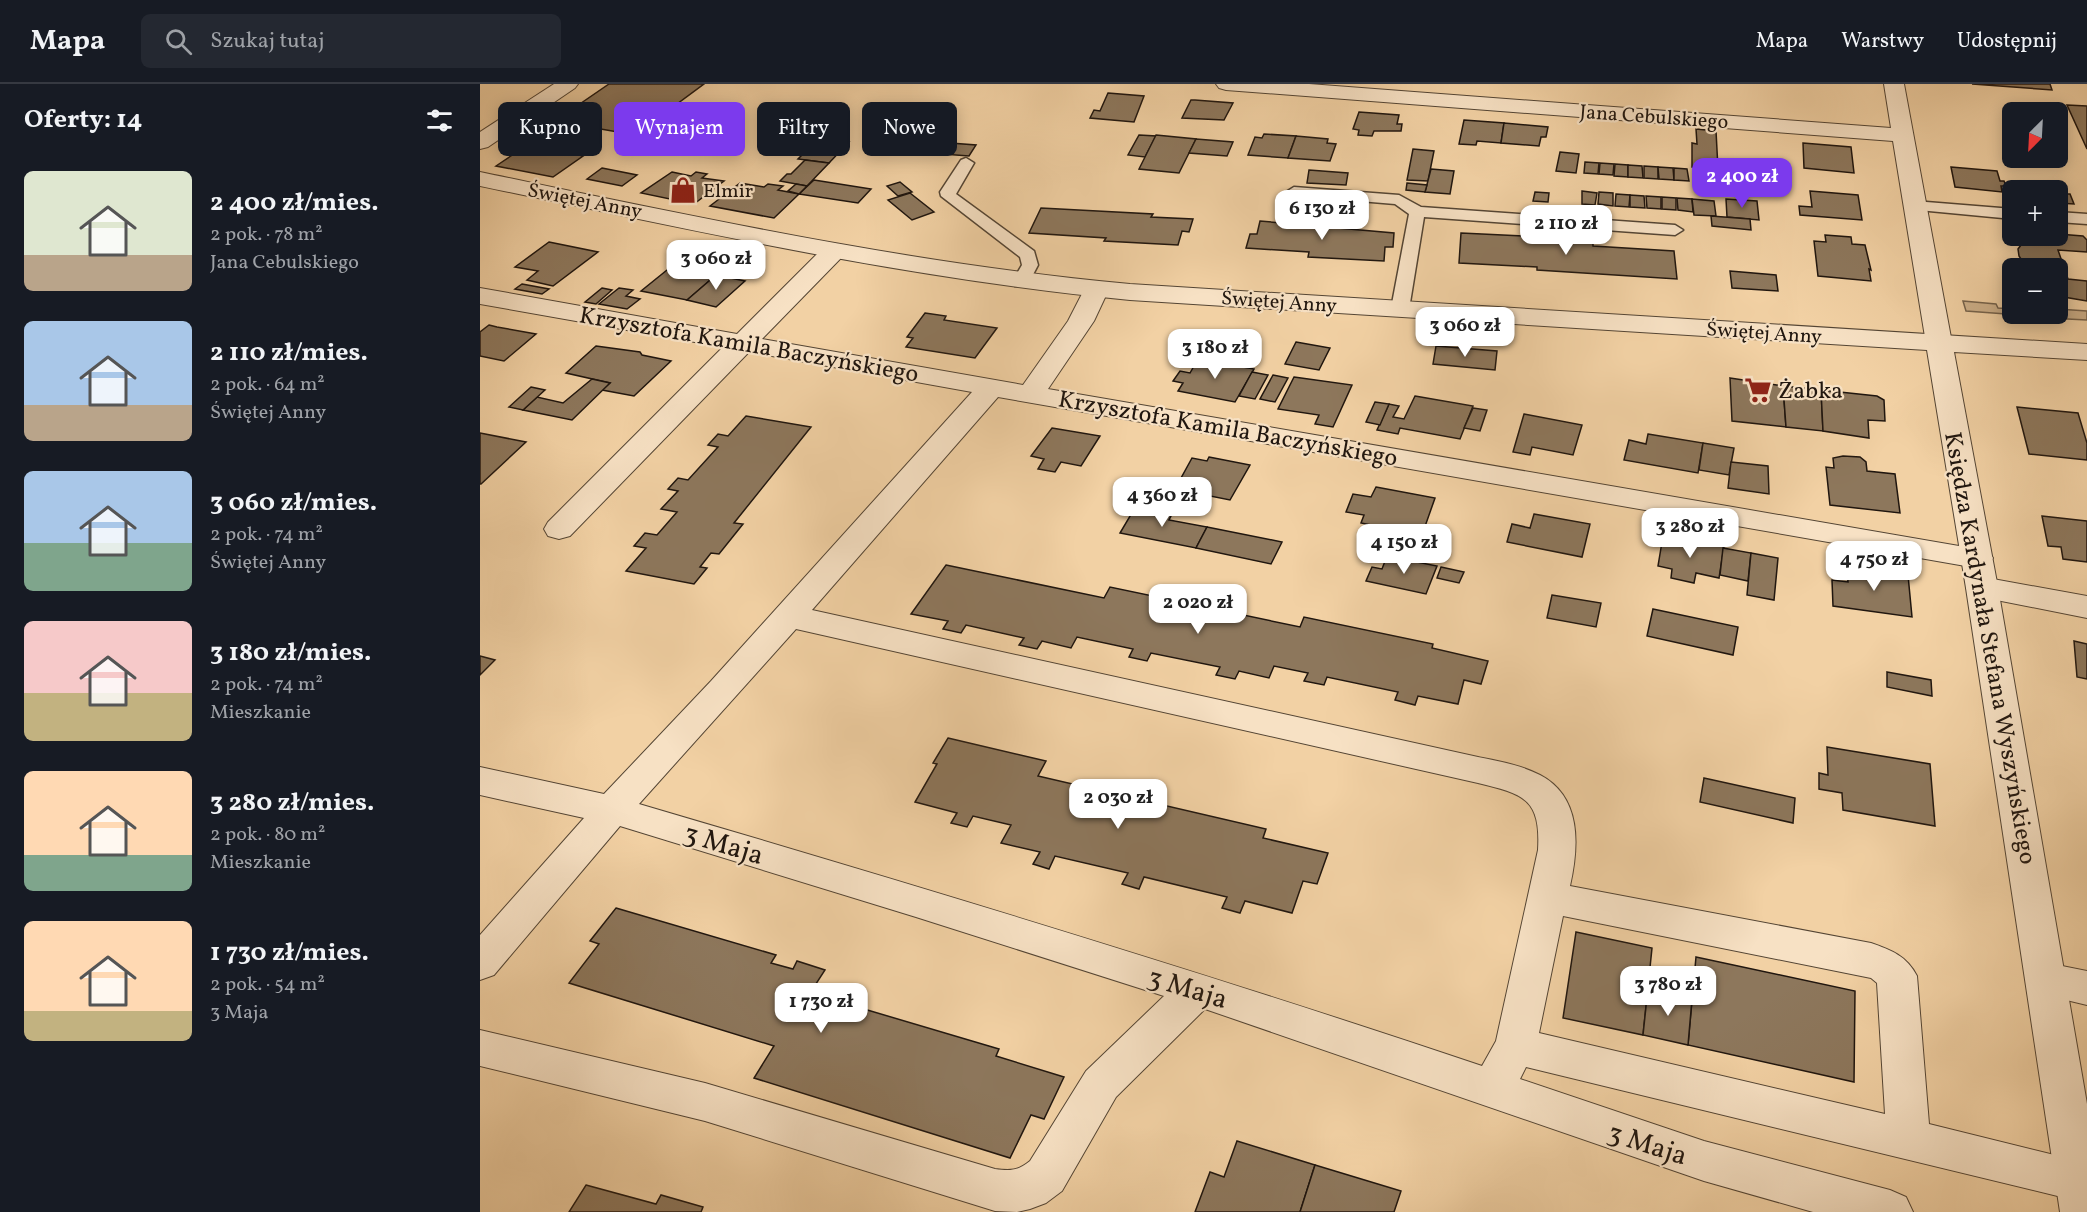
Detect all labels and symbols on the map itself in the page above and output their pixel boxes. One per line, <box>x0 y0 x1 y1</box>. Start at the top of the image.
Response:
street label: Jana Cebulskiego <box>1579 99 1729 137</box>
north arrow <box>2002 102 2068 168</box>
pin: 2 400 zł <box>1680 158 1804 209</box>
shop icon: Elmir <box>668 175 698 205</box>
street label: Świętej Anny <box>525 177 644 227</box>
place label: Elmir <box>703 178 753 206</box>
pin: 6 130 zł <box>1260 190 1384 241</box>
pin: 2 110 zł <box>1504 205 1628 256</box>
pin: 3 060 zł <box>654 240 778 291</box>
street label: Świętej Anny <box>1220 285 1338 321</box>
street label: Krzysztofa Kamila Baczyńskiego <box>576 299 921 393</box>
pin: 3 060 zł <box>1403 307 1527 358</box>
street label: Świętej Anny <box>1705 316 1823 352</box>
pin: 3 180 zł <box>1153 329 1277 380</box>
supermarket icon: Żabka <box>1743 375 1773 405</box>
place label: Żabka <box>1778 375 1843 409</box>
street label: Krzysztofa Kamila Baczyńskiego <box>1055 383 1400 477</box>
street label: Księdza Kardynała Stefana Wyszyńskiego <box>1934 429 2044 867</box>
pin: 4 360 zł <box>1100 477 1224 528</box>
pin: 3 280 zł <box>1628 508 1752 559</box>
pin: 4 150 zł <box>1342 524 1466 575</box>
pin: 4 750 zł <box>1812 541 1936 592</box>
pin: 2 020 zł <box>1136 584 1260 635</box>
pin: 2 030 zł <box>1056 779 1180 830</box>
street label: 3 Maja <box>678 815 768 876</box>
street label: 3 Maja <box>1142 959 1232 1020</box>
pin: 3 780 zł <box>1606 966 1730 1017</box>
pin: 1 730 zł <box>759 983 883 1034</box>
street label: 3 Maja <box>1602 1114 1692 1177</box>

